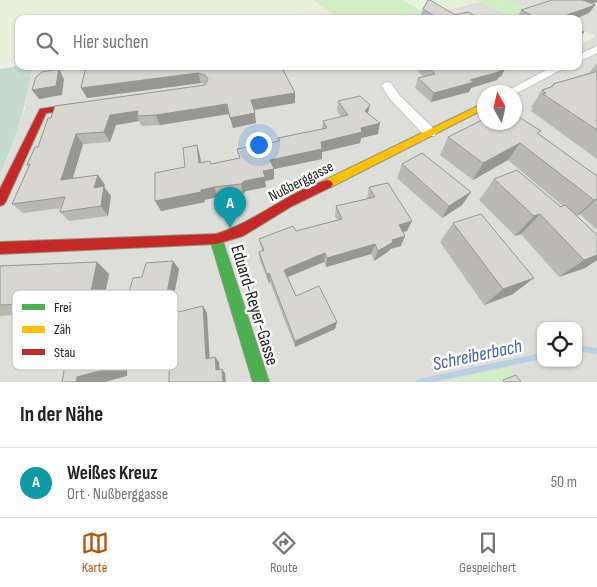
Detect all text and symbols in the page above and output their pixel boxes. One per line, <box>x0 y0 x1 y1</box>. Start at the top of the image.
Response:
search box <box>15 15 582 70</box>
icon: search <box>33 29 61 57</box>
text: Hier suchen <box>73 31 149 54</box>
north arrow <box>477 85 522 130</box>
your location <box>246 132 272 158</box>
street label: Nußberggasse <box>265 157 337 206</box>
pin: A <box>214 187 246 228</box>
street label: Eduard-Reyer-Gasse <box>226 242 283 368</box>
legend <box>12 290 178 370</box>
text: Frei <box>54 299 71 316</box>
text: Zäh <box>54 321 71 338</box>
map controls <box>537 322 582 367</box>
button: locate <box>537 322 582 367</box>
water label: Schreiberbach <box>431 335 524 376</box>
text: Stau <box>54 344 76 361</box>
text: In der Nähe <box>20 402 103 427</box>
text: Weißes Kreuz <box>67 462 158 485</box>
text: A <box>32 473 40 492</box>
text: 50 m <box>551 473 577 492</box>
text: Ort · Nußberggasse <box>67 485 168 504</box>
tab: Karte <box>81 529 109 576</box>
tab: Route <box>270 529 298 576</box>
tab: Gespeichert <box>459 529 516 576</box>

